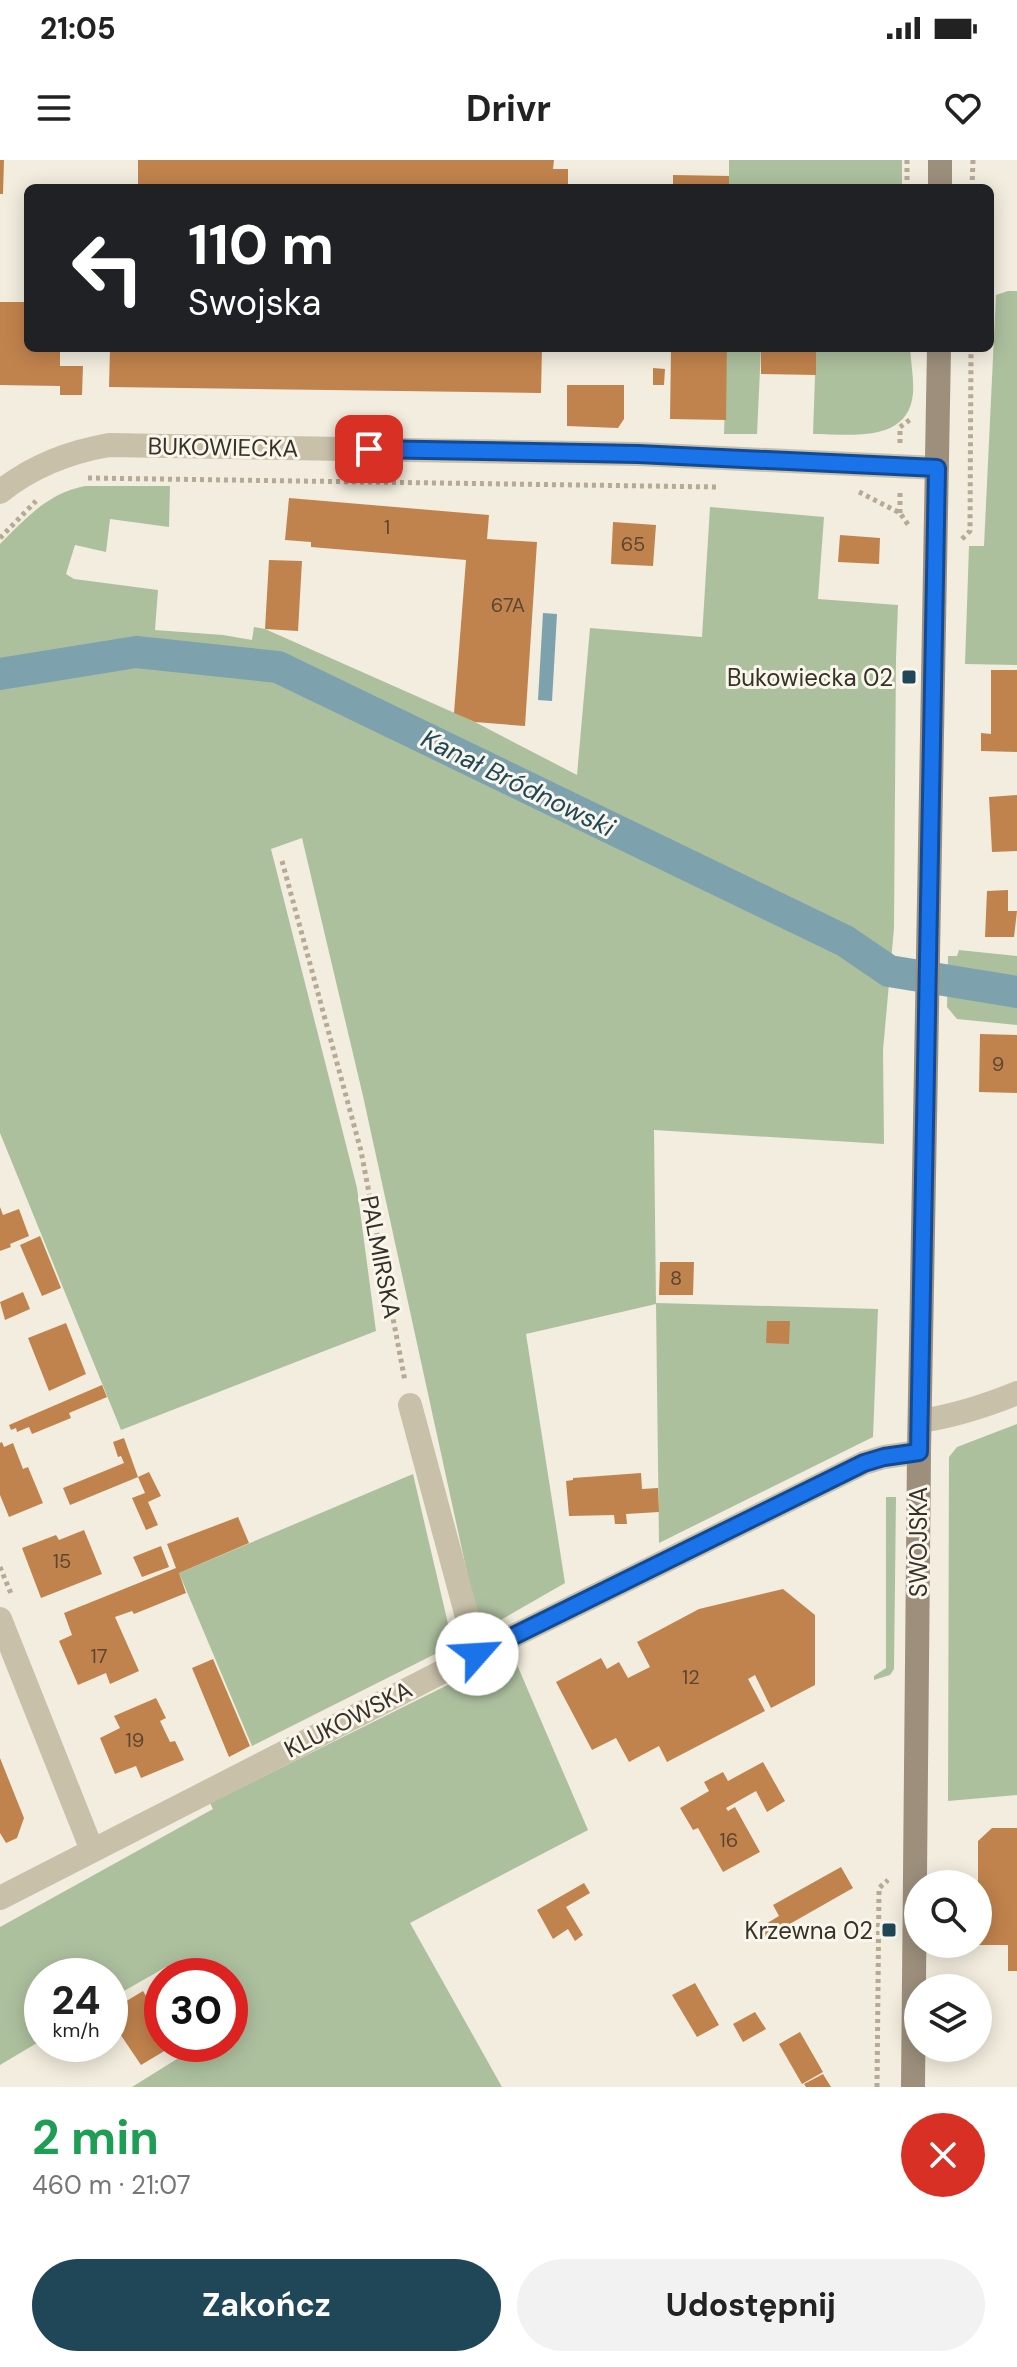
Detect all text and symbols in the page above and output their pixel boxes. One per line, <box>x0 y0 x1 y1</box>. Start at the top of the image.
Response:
text: 21:05 <box>40 9 116 48</box>
text: Drivr <box>466 85 551 132</box>
icon: menu <box>32 86 76 130</box>
icon: heart <box>941 86 985 130</box>
text: 110 m <box>188 208 334 281</box>
icon: left <box>56 216 160 320</box>
text: Swojska <box>188 279 321 326</box>
pin <box>335 415 403 483</box>
icon: arrive <box>347 427 391 471</box>
street label: BUKOWIECKA <box>147 430 299 464</box>
house number: 1 <box>384 514 390 540</box>
house number: 65 <box>621 531 645 557</box>
house number: 67A <box>491 592 525 618</box>
place label: Bukowiecka 02 <box>727 662 893 693</box>
marker: Bukowiecka 02 <box>900 668 918 686</box>
water label: Kanał Bródnowski <box>416 721 621 845</box>
house number: 9 <box>992 1051 1004 1077</box>
street label: PALMIRSKA <box>354 1193 408 1321</box>
house number: 8 <box>670 1265 682 1291</box>
street label: SWOJSKA <box>903 1487 934 1597</box>
house number: 15 <box>53 1548 71 1574</box>
position arrow <box>435 1612 519 1696</box>
house number: 17 <box>91 1643 107 1669</box>
house number: 12 <box>682 1664 700 1690</box>
street label: KLUKOWSKA <box>279 1674 417 1764</box>
house number: 19 <box>126 1727 144 1753</box>
house number: 16 <box>720 1827 738 1853</box>
map controls <box>904 1870 992 2062</box>
button: search <box>904 1870 992 1958</box>
place label: Krzewna 02 <box>744 1915 873 1946</box>
marker: Krzewna 02 <box>880 1921 898 1939</box>
speed limit sign: 30 <box>144 1958 248 2062</box>
text: 24 <box>52 1974 100 2026</box>
button: layers <box>904 1974 992 2062</box>
text: km/h <box>52 2017 100 2043</box>
text: 2 min <box>32 2106 159 2169</box>
button: close <box>901 2113 985 2197</box>
text: 460 m · 21:07 <box>32 2168 191 2202</box>
button: Zakończ <box>32 2259 501 2351</box>
button: Udostępnij <box>517 2259 985 2351</box>

